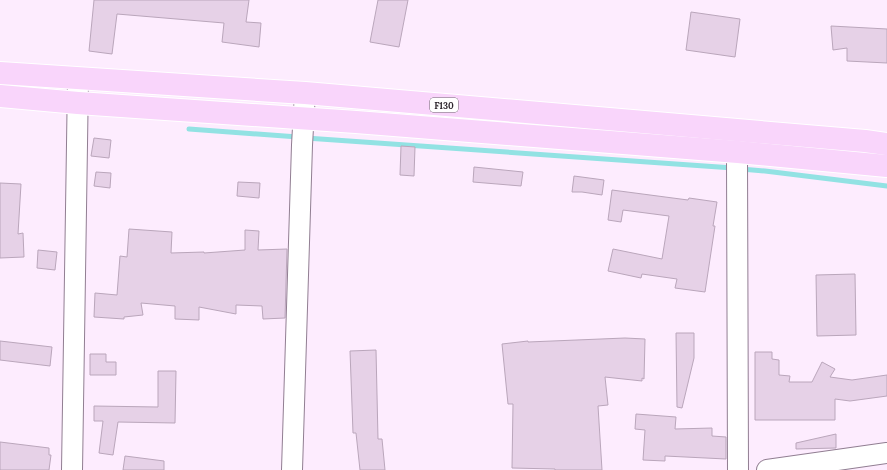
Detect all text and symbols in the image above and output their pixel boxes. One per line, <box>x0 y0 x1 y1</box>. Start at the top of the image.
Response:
road number: F130 <box>430 98 458 112</box>

